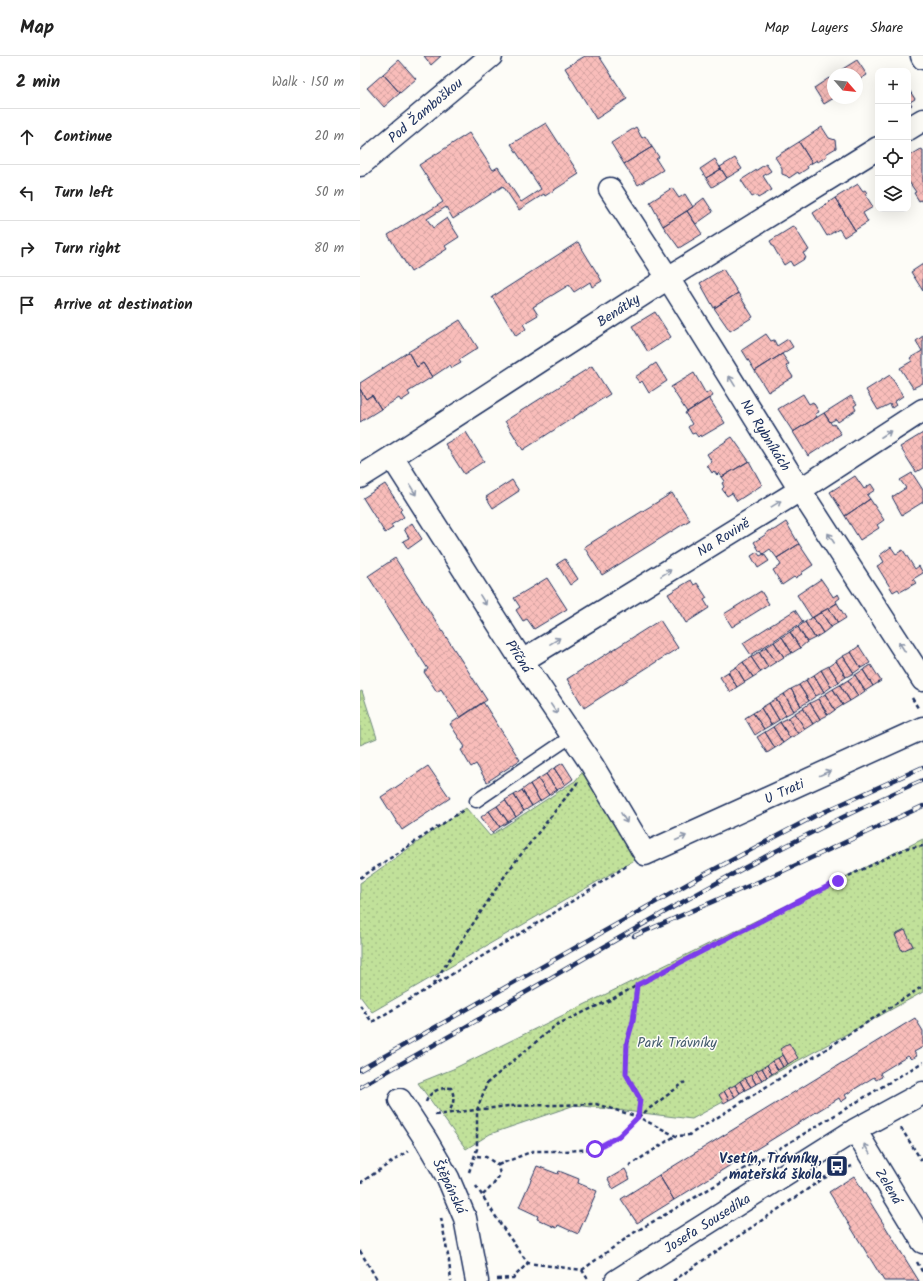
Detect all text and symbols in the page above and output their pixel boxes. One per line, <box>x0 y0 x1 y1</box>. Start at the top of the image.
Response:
text: Map <box>20 13 54 43</box>
text: Map <box>765 17 789 39</box>
text: Layers <box>811 17 849 39</box>
text: Share <box>871 17 903 39</box>
north arrow <box>827 68 863 104</box>
map controls <box>875 68 911 212</box>
button: + <box>875 68 911 104</box>
text: 2 min <box>16 69 60 96</box>
text: Walk · 150 m <box>272 72 344 93</box>
street label: Pod Žamboškou <box>383 73 468 149</box>
button: − <box>875 104 911 140</box>
text: Continue <box>54 125 112 149</box>
icon: ahead <box>16 126 38 148</box>
text: 20 m <box>314 126 344 147</box>
button: locate <box>875 140 911 176</box>
button: layers <box>875 176 911 212</box>
text: Turn left <box>54 181 114 205</box>
icon: left <box>16 182 38 204</box>
text: 50 m <box>315 182 344 203</box>
text: Turn right <box>54 237 121 261</box>
icon: right <box>16 238 38 260</box>
text: 80 m <box>314 238 344 259</box>
street label: Benátky <box>592 288 645 333</box>
text: Arrive at destination <box>54 293 193 317</box>
icon: arrive <box>16 294 38 316</box>
one-way arrow <box>728 376 736 387</box>
street label: Na Rybníkách <box>734 395 796 476</box>
one-way arrow <box>880 430 892 438</box>
one-way arrow <box>409 484 417 495</box>
one-way arrow <box>770 500 782 508</box>
street label: Na Rovině <box>693 512 755 563</box>
one-way arrow <box>827 532 835 544</box>
one-way arrow <box>660 568 672 576</box>
one-way arrow <box>479 594 487 605</box>
street label: Příčná <box>499 636 538 679</box>
one-way arrow <box>549 636 561 644</box>
one-way arrow <box>898 642 906 653</box>
one-way arrow <box>550 703 558 714</box>
one-way arrow <box>818 769 830 776</box>
street label: U Trati <box>761 773 808 810</box>
one-way arrow <box>620 812 628 824</box>
one-way arrow <box>674 834 686 841</box>
route end <box>829 872 847 890</box>
park label: Park Trávníky <box>637 1032 717 1054</box>
route start <box>586 1140 604 1158</box>
one-way arrow <box>862 1143 870 1155</box>
place label: Vsetín, Trávníky, mateřská škola <box>719 1148 822 1186</box>
bus stop icon: Vsetín, Trávníky, mateřská škola <box>824 1153 850 1179</box>
street label: Štěpánská <box>426 1155 472 1219</box>
street label: Zelená <box>869 1164 908 1210</box>
street label: Josefa Sousedíka <box>660 1188 755 1259</box>

